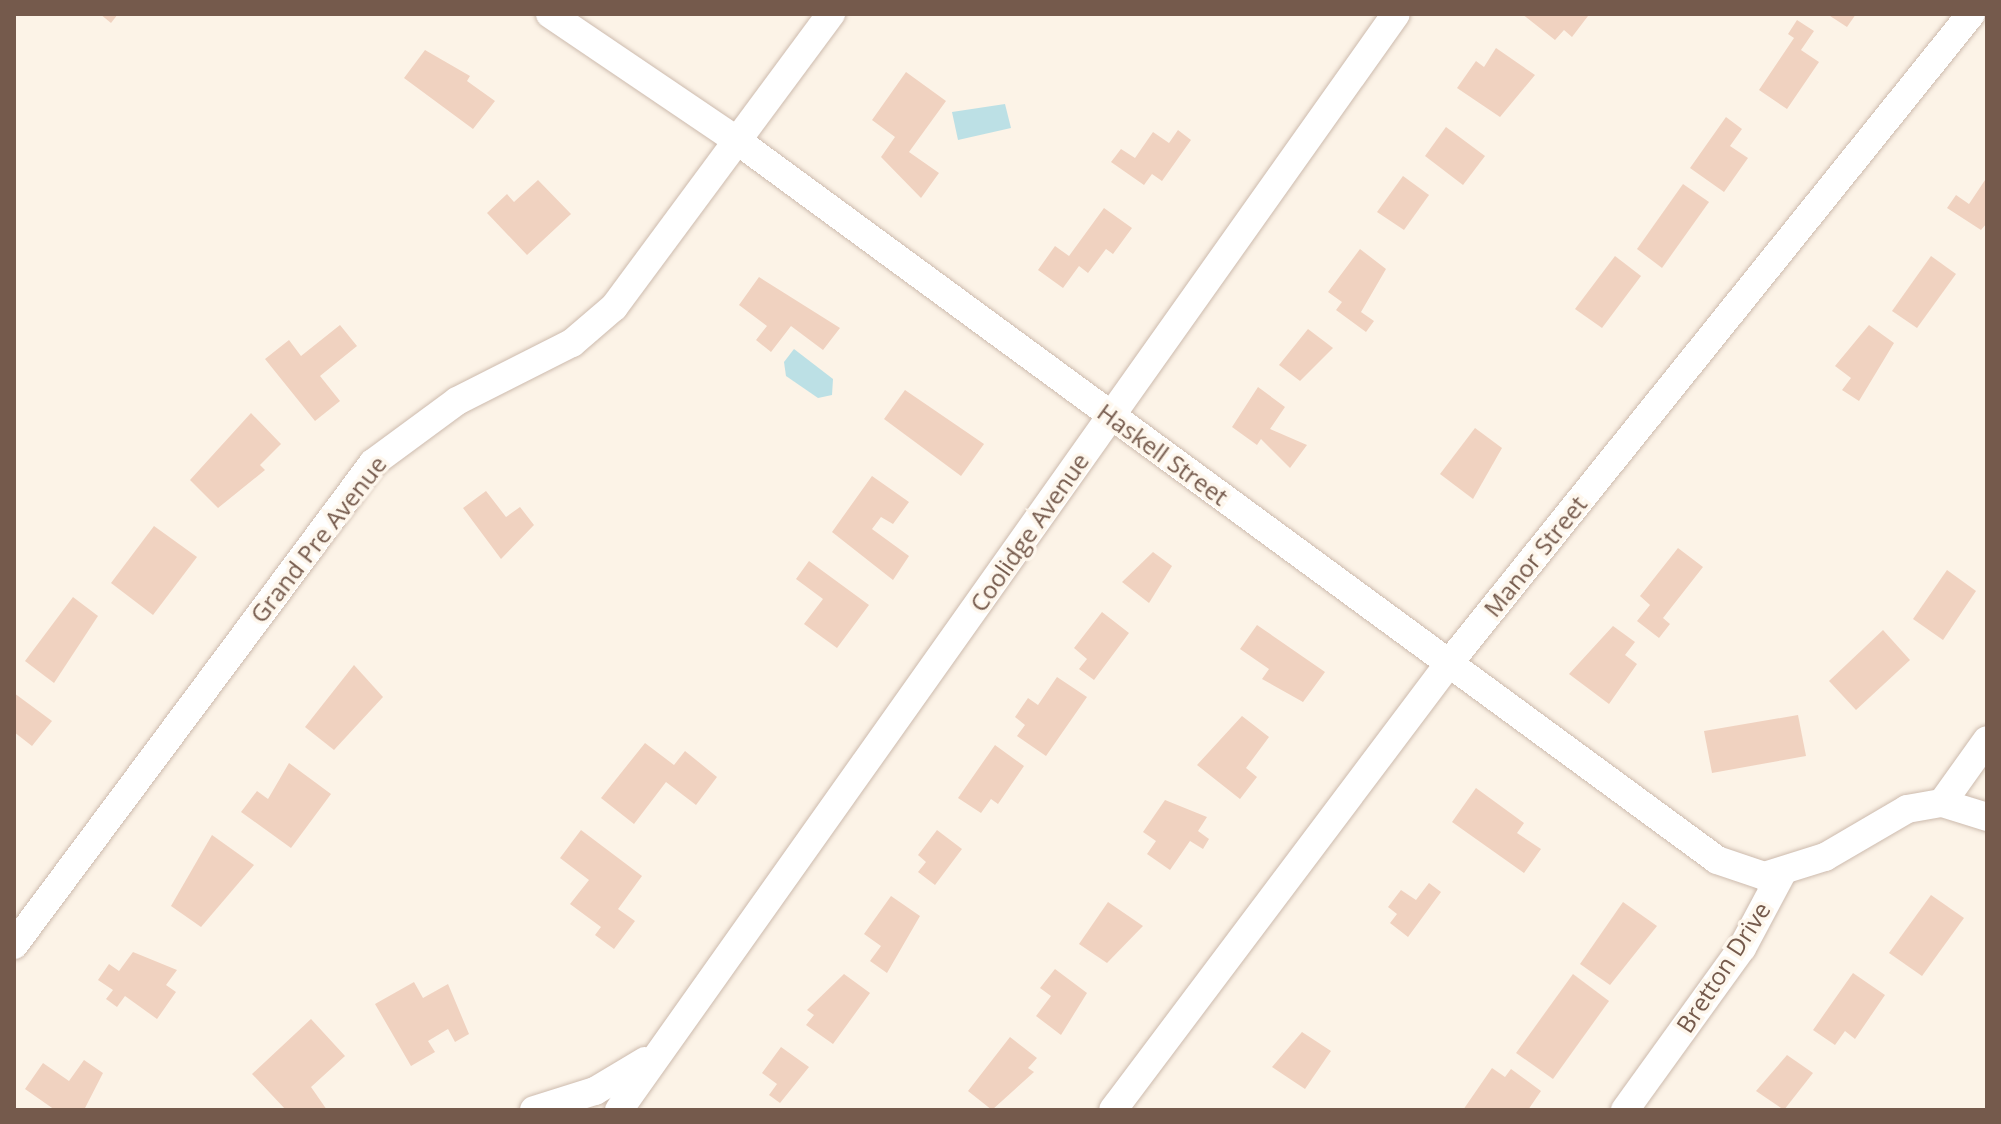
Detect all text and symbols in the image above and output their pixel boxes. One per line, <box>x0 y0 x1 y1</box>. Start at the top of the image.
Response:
street label: Haskell Street <box>1092 397 1234 511</box>
street label: Coolidge Avenue <box>964 447 1094 617</box>
street label: Grand Pre Avenue <box>244 450 392 628</box>
street label: Manor Street <box>1478 490 1592 622</box>
street label: Bretton Drive <box>1670 896 1776 1038</box>

